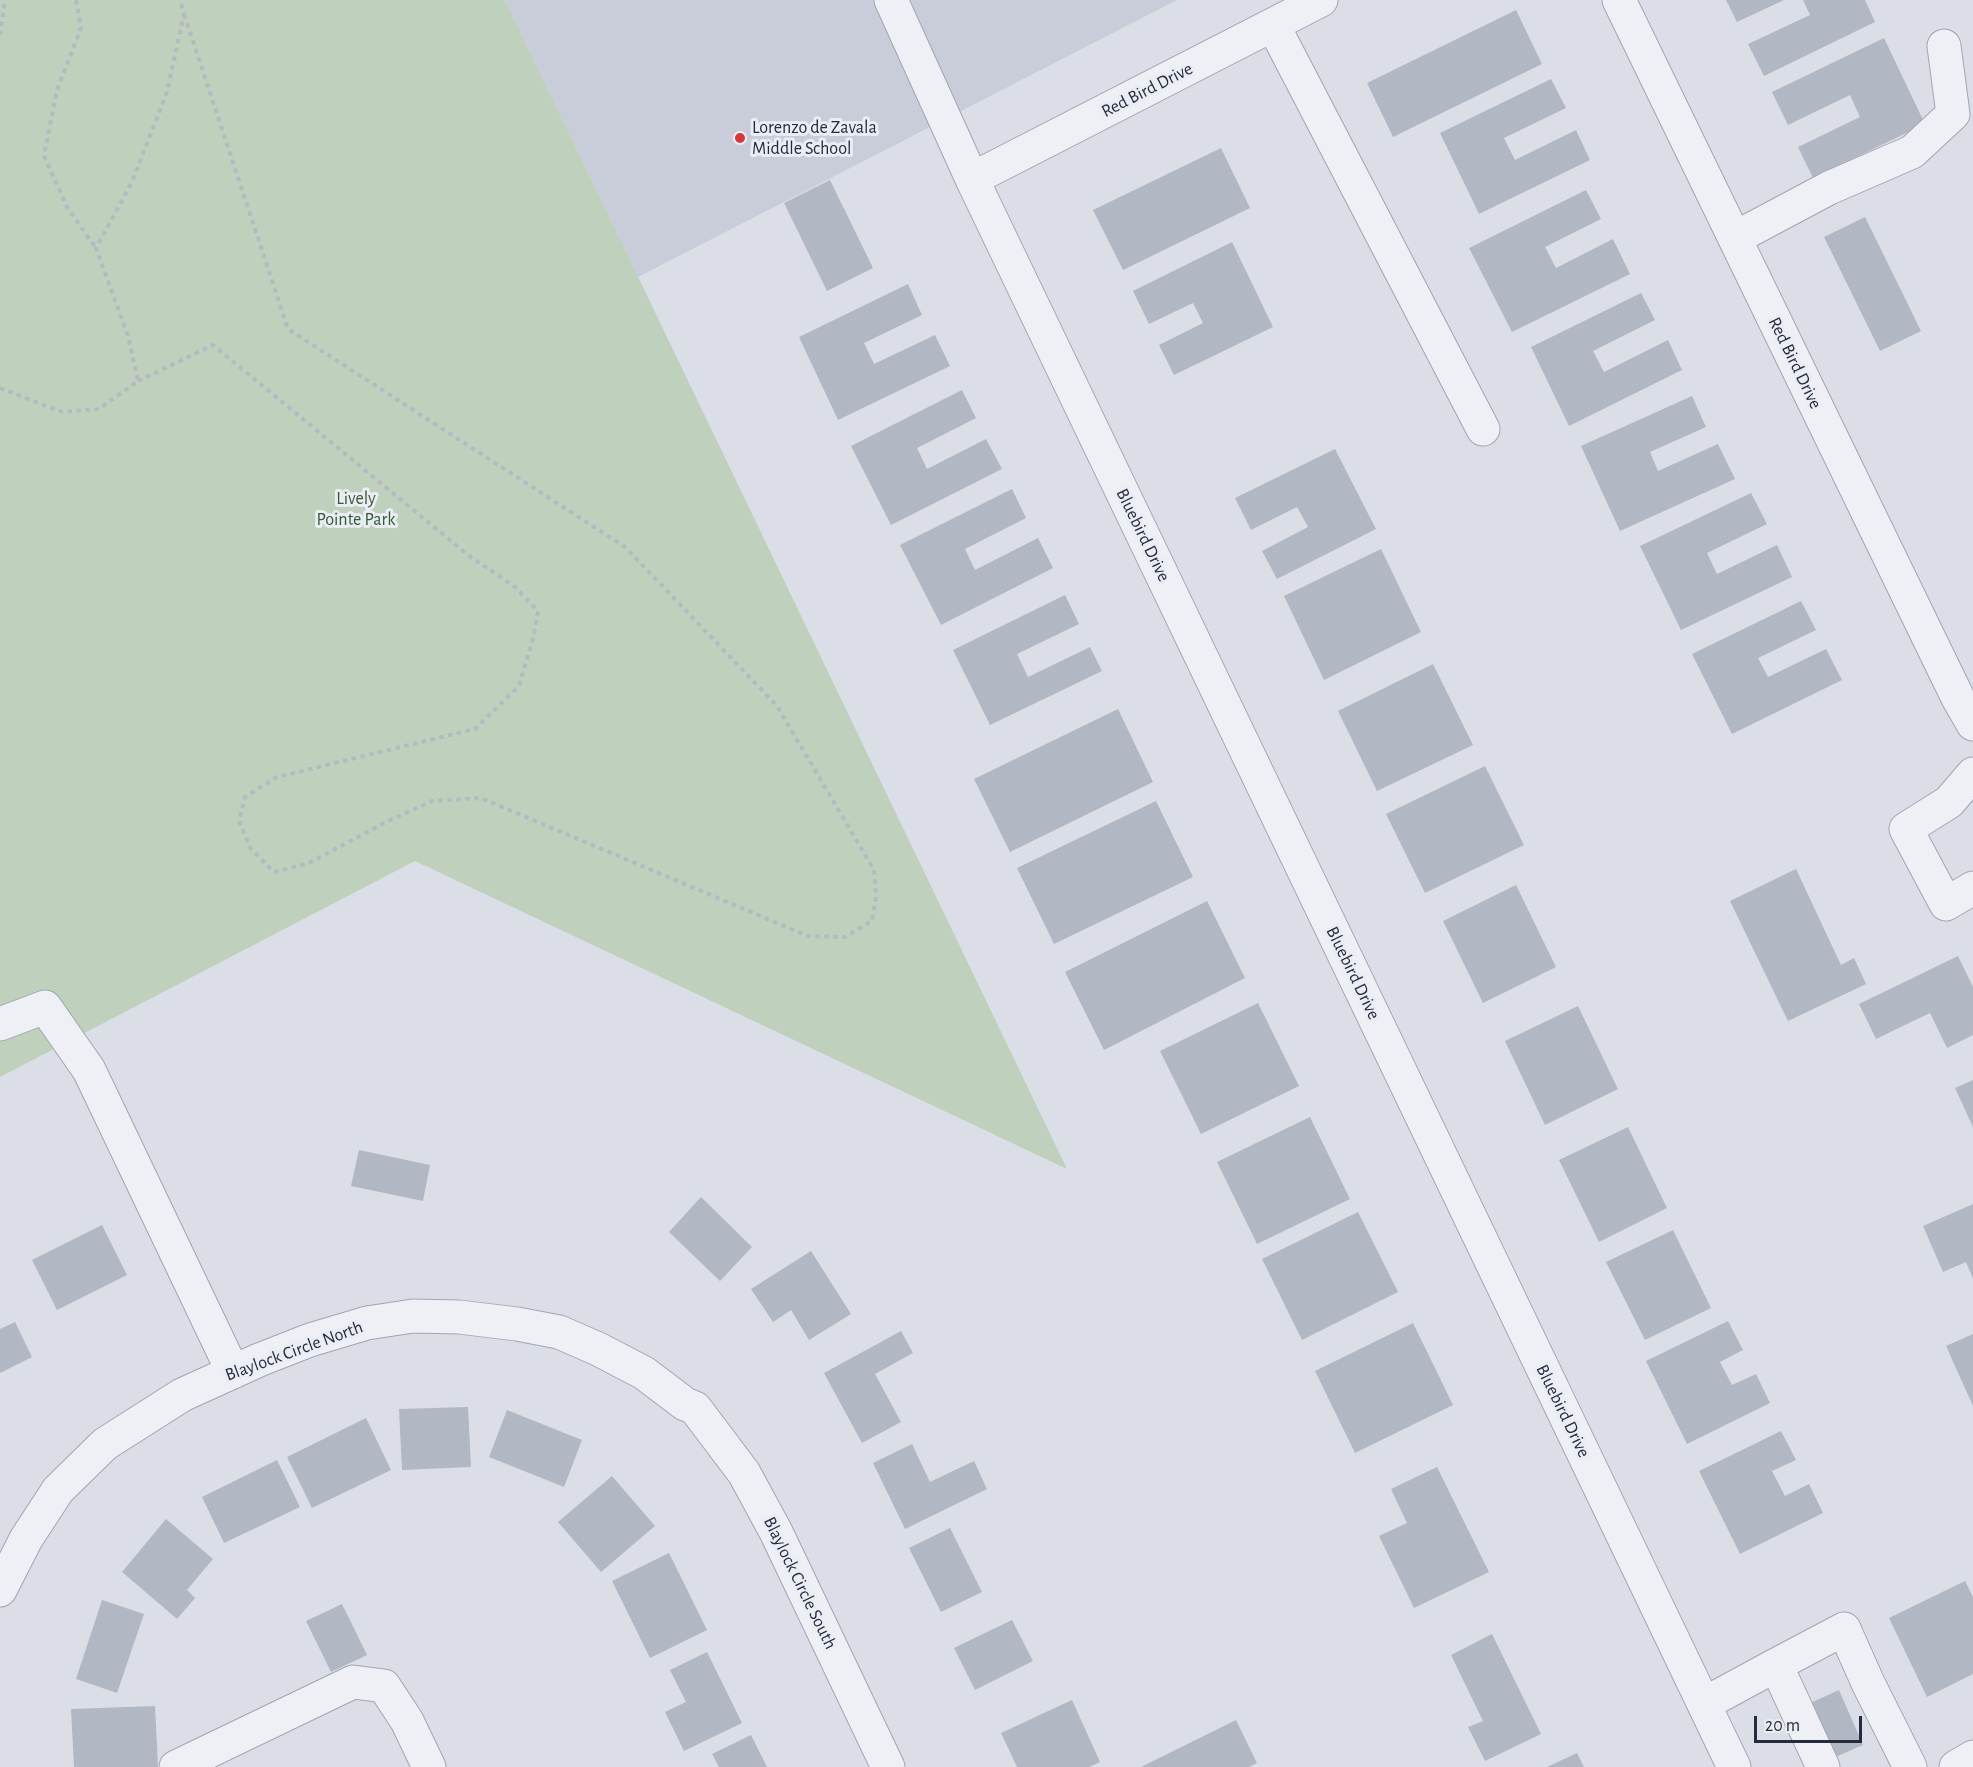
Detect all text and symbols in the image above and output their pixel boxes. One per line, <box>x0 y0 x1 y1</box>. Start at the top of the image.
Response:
street label: Red Bird Drive <box>1098 58 1196 122</box>
place label: Lorenzo de Zavala Middle School <box>752 117 877 160</box>
marker: Lorenzo de Zavala Middle School <box>733 131 747 145</box>
street label: Red Bird Drive <box>1763 314 1827 412</box>
street label: Bluebird Drive <box>1111 485 1175 585</box>
park label: Lively Pointe Park <box>317 488 395 530</box>
street label: Bluebird Drive <box>1321 923 1385 1023</box>
street label: Blaylock Circle North <box>222 1316 366 1386</box>
street label: Bluebird Drive <box>1531 1361 1595 1461</box>
street label: Blaylock Circle South <box>759 1513 841 1653</box>
scale bar <box>1757 1704 1865 1742</box>
text: 20 m <box>1765 1717 1800 1735</box>

